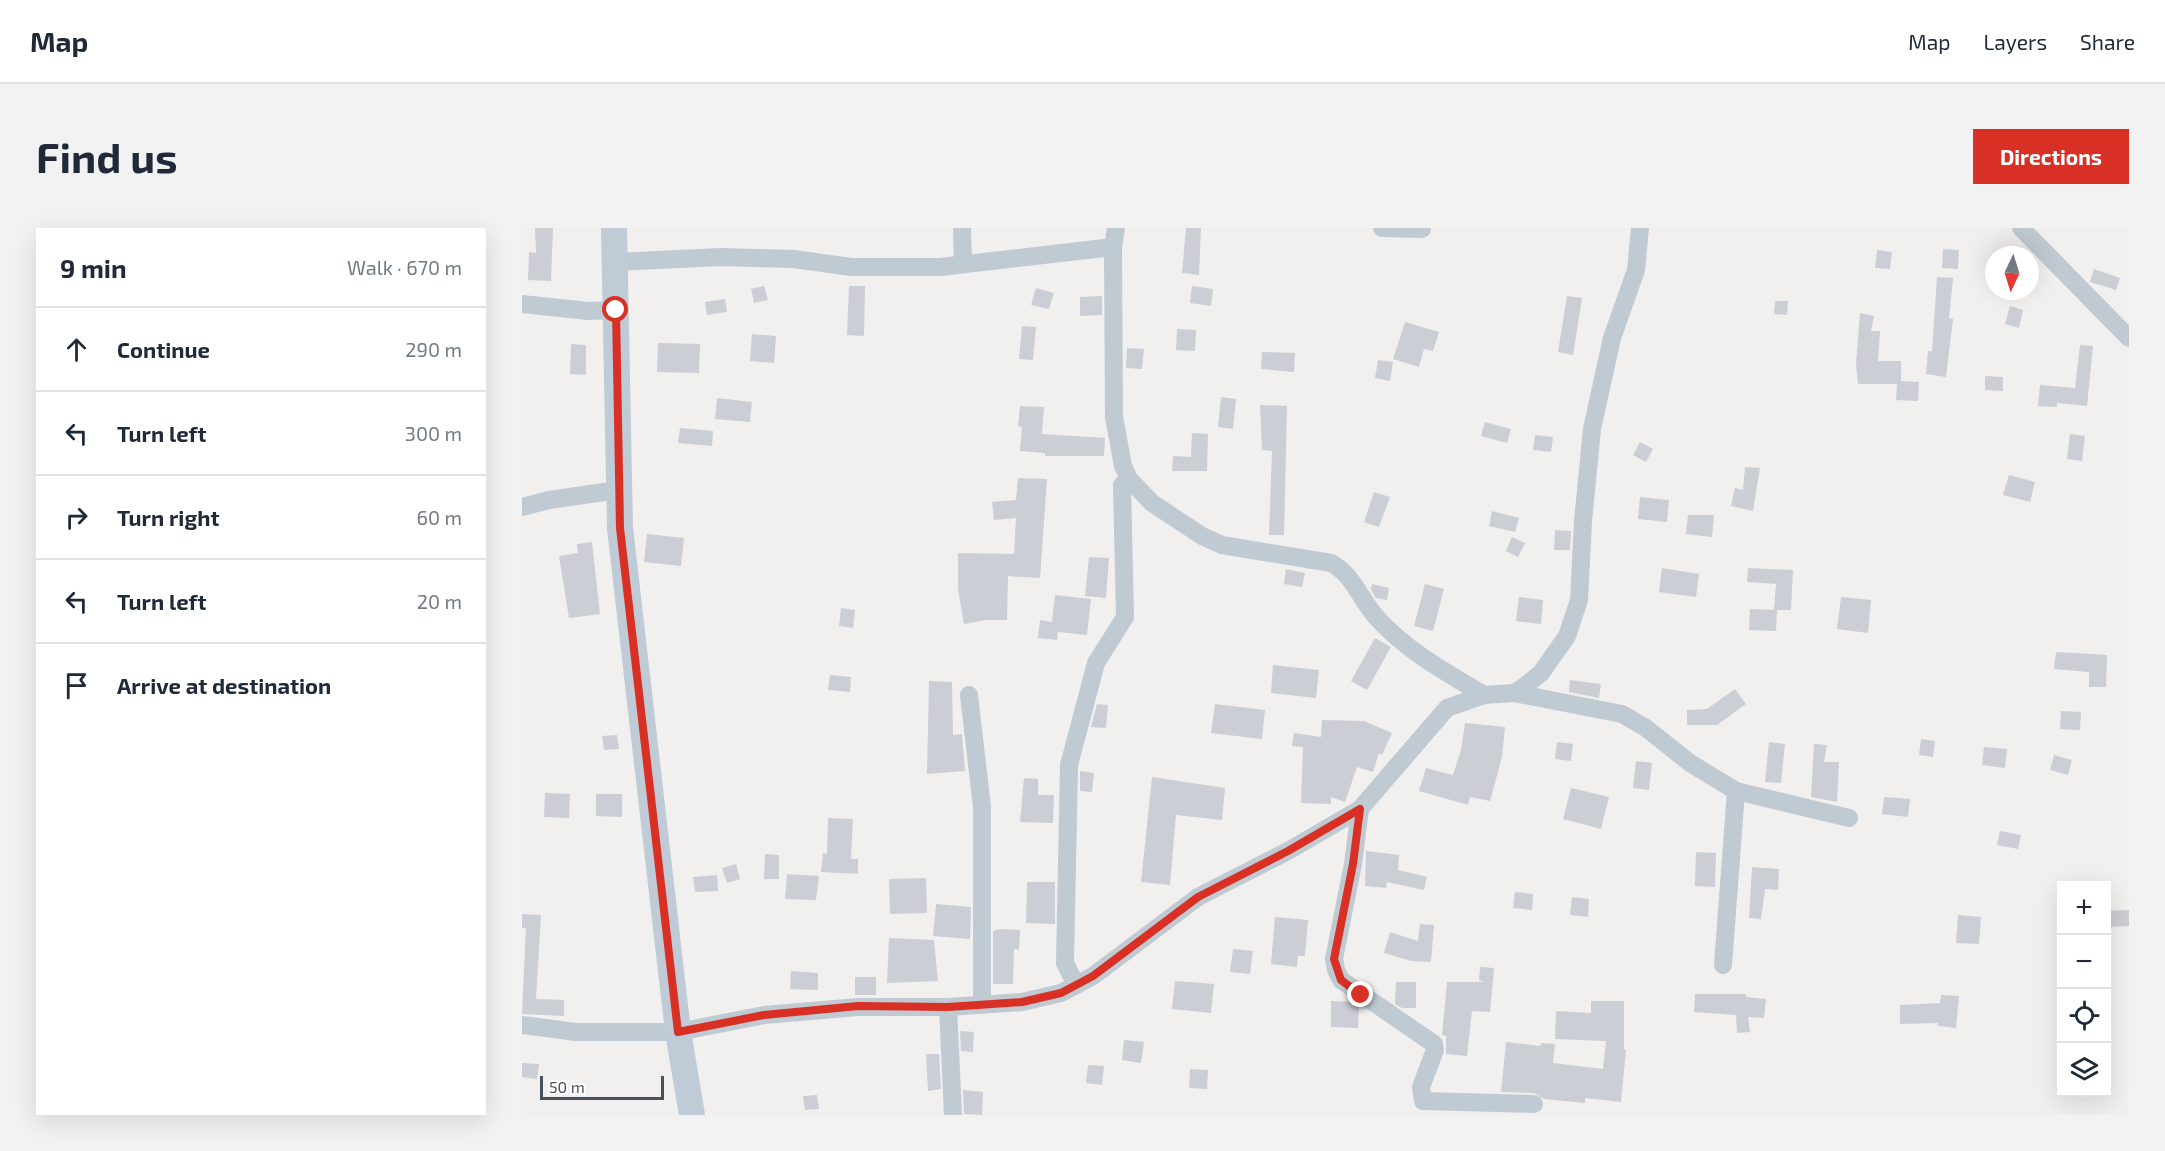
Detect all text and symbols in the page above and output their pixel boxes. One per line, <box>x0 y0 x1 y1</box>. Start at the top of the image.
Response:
text: Map <box>30 24 88 58</box>
text: Map <box>1908 29 1950 54</box>
text: Layers <box>1983 29 2047 54</box>
text: Share <box>2080 29 2135 54</box>
button: Directions <box>1973 129 2129 184</box>
text: Find us <box>36 131 178 181</box>
north arrow <box>1985 246 2039 300</box>
text: 9 min <box>60 252 127 283</box>
text: Walk · 670 m <box>347 255 462 279</box>
route start <box>602 296 628 322</box>
icon: ahead <box>60 333 93 366</box>
text: Continue <box>117 336 210 362</box>
text: 290 m <box>405 337 462 361</box>
icon: left <box>60 417 93 450</box>
text: Turn left <box>117 420 206 446</box>
text: 300 m <box>405 421 462 445</box>
icon: right <box>60 501 93 534</box>
text: Turn right <box>117 504 219 530</box>
text: 60 m <box>417 505 462 529</box>
icon: left <box>60 585 93 618</box>
text: Turn left <box>117 588 206 614</box>
text: 20 m <box>417 589 462 613</box>
icon: arrive <box>60 669 93 702</box>
text: Arrive at destination <box>117 672 331 698</box>
map controls <box>2057 881 2111 1097</box>
button: + <box>2057 881 2111 935</box>
button: − <box>2057 935 2111 989</box>
route end <box>1347 981 1373 1007</box>
button: locate <box>2057 989 2111 1043</box>
button: layers <box>2057 1043 2111 1097</box>
scale bar <box>540 1073 664 1100</box>
text: 50 m <box>549 1077 585 1096</box>

